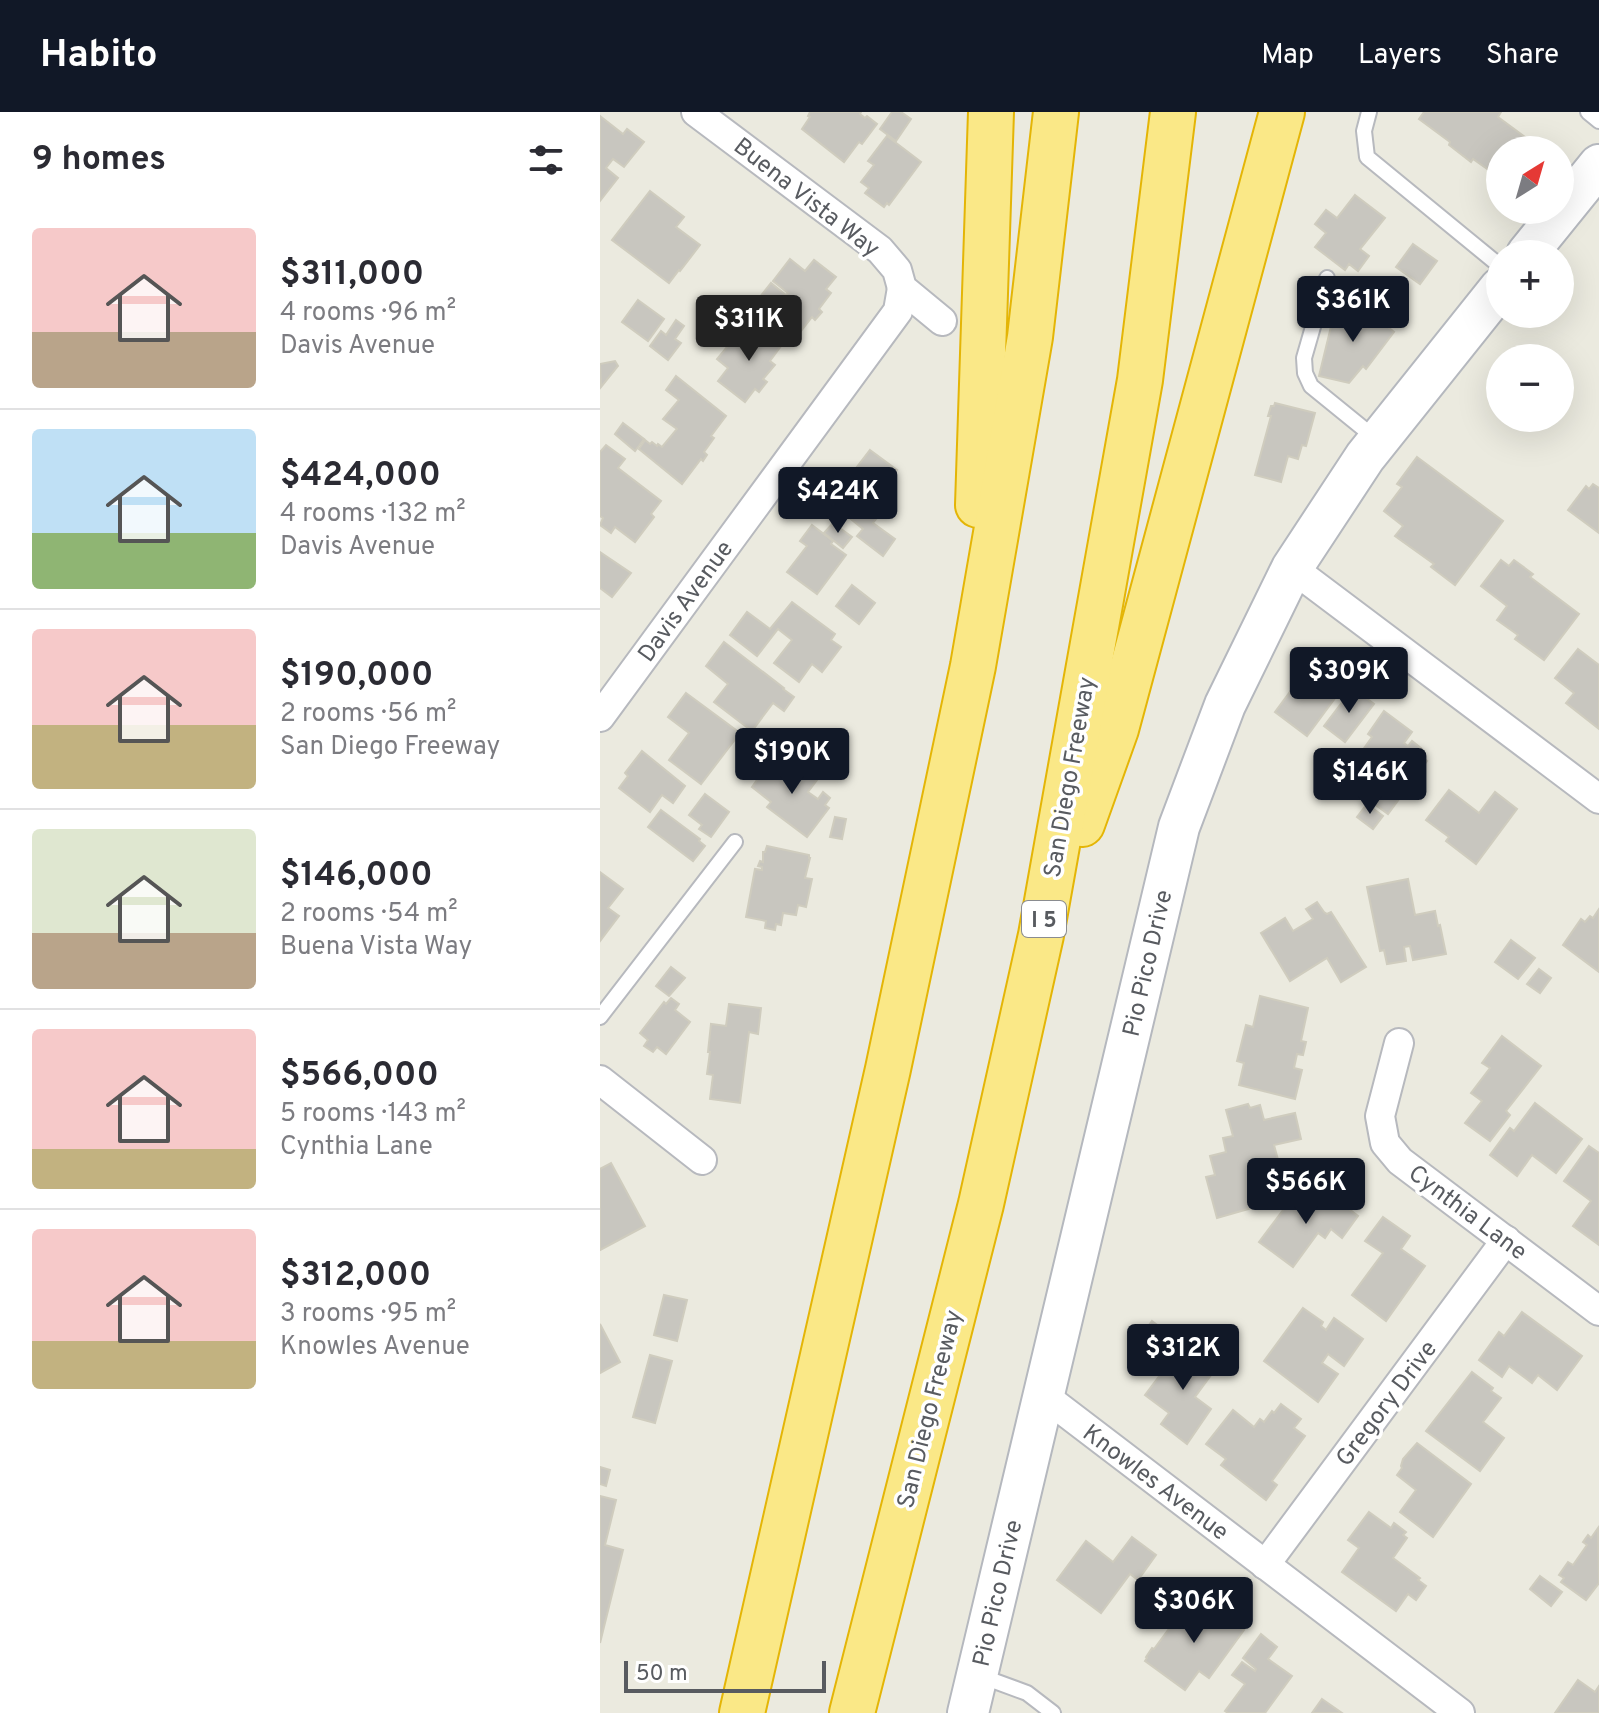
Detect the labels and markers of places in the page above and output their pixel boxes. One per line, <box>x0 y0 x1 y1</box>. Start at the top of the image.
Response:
pin: $361K <box>1297 276 1409 344</box>
pin: $311K <box>693 295 805 363</box>
pin: $424K <box>782 467 894 535</box>
pin: $309K <box>1293 647 1405 715</box>
pin: $190K <box>736 728 848 796</box>
pin: $146K <box>1314 748 1426 816</box>
pin: $566K <box>1250 1158 1362 1226</box>
pin: $312K <box>1127 1324 1239 1392</box>
pin: $306K <box>1138 1577 1250 1645</box>

